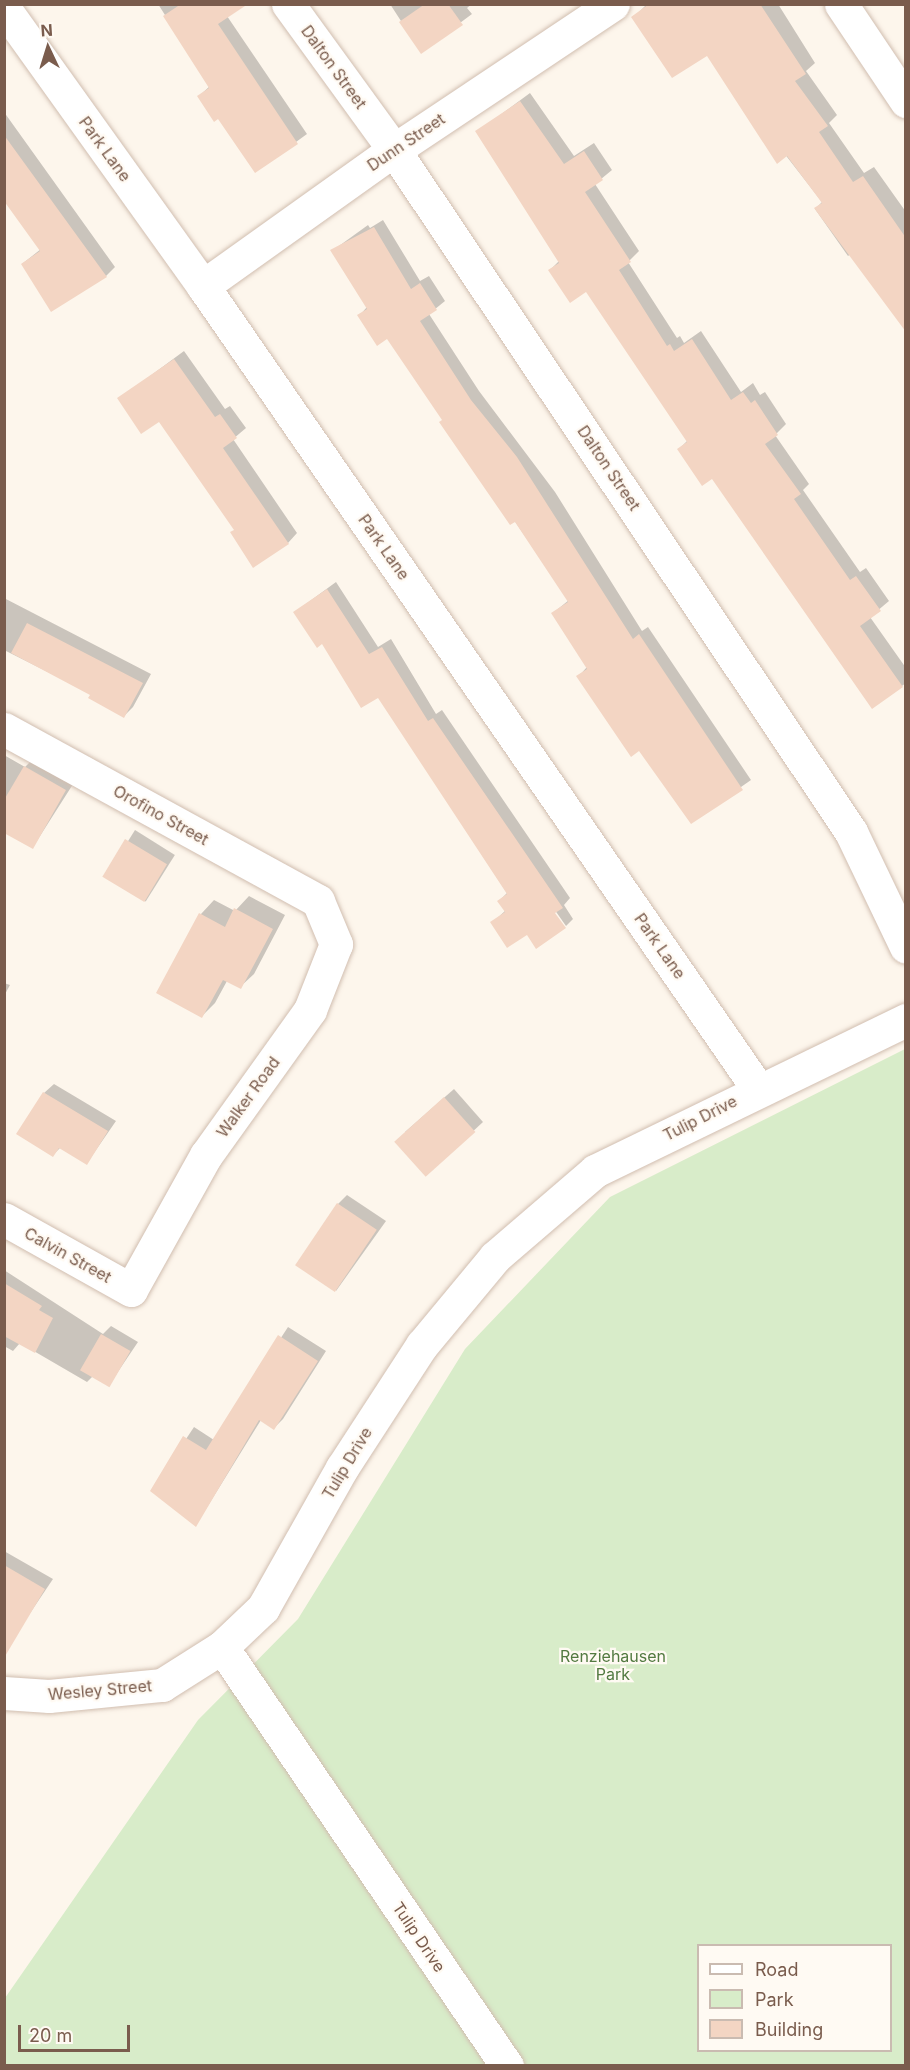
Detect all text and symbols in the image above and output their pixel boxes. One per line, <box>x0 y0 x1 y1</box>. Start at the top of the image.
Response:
north arrow <box>18 18 78 78</box>
text: N <box>40 20 54 40</box>
street label: Dalton Street <box>297 22 371 112</box>
street label: Dunn Street <box>364 109 448 175</box>
street label: Park Lane <box>75 113 135 185</box>
street label: Dalton Street <box>574 422 644 514</box>
street label: Park Lane <box>354 511 414 583</box>
street label: Orofino Street <box>110 781 212 849</box>
street label: Park Lane <box>630 910 690 982</box>
street label: Walker Road <box>212 1053 284 1141</box>
street label: Tulip Drive <box>660 1091 740 1145</box>
street label: Calvin Street <box>21 1223 115 1287</box>
street label: Tulip Drive <box>318 1424 376 1502</box>
park label: Renziehausen Park <box>560 1646 666 1684</box>
street label: Wesley Street <box>47 1676 153 1704</box>
street label: Tulip Drive <box>389 1898 449 1976</box>
legend <box>697 1944 892 2052</box>
text: Road <box>755 1959 798 1980</box>
text: Park <box>755 1989 794 2010</box>
scale bar <box>21 2013 134 2051</box>
text: Building <box>755 2019 823 2040</box>
text: 20 m <box>29 2025 72 2046</box>

